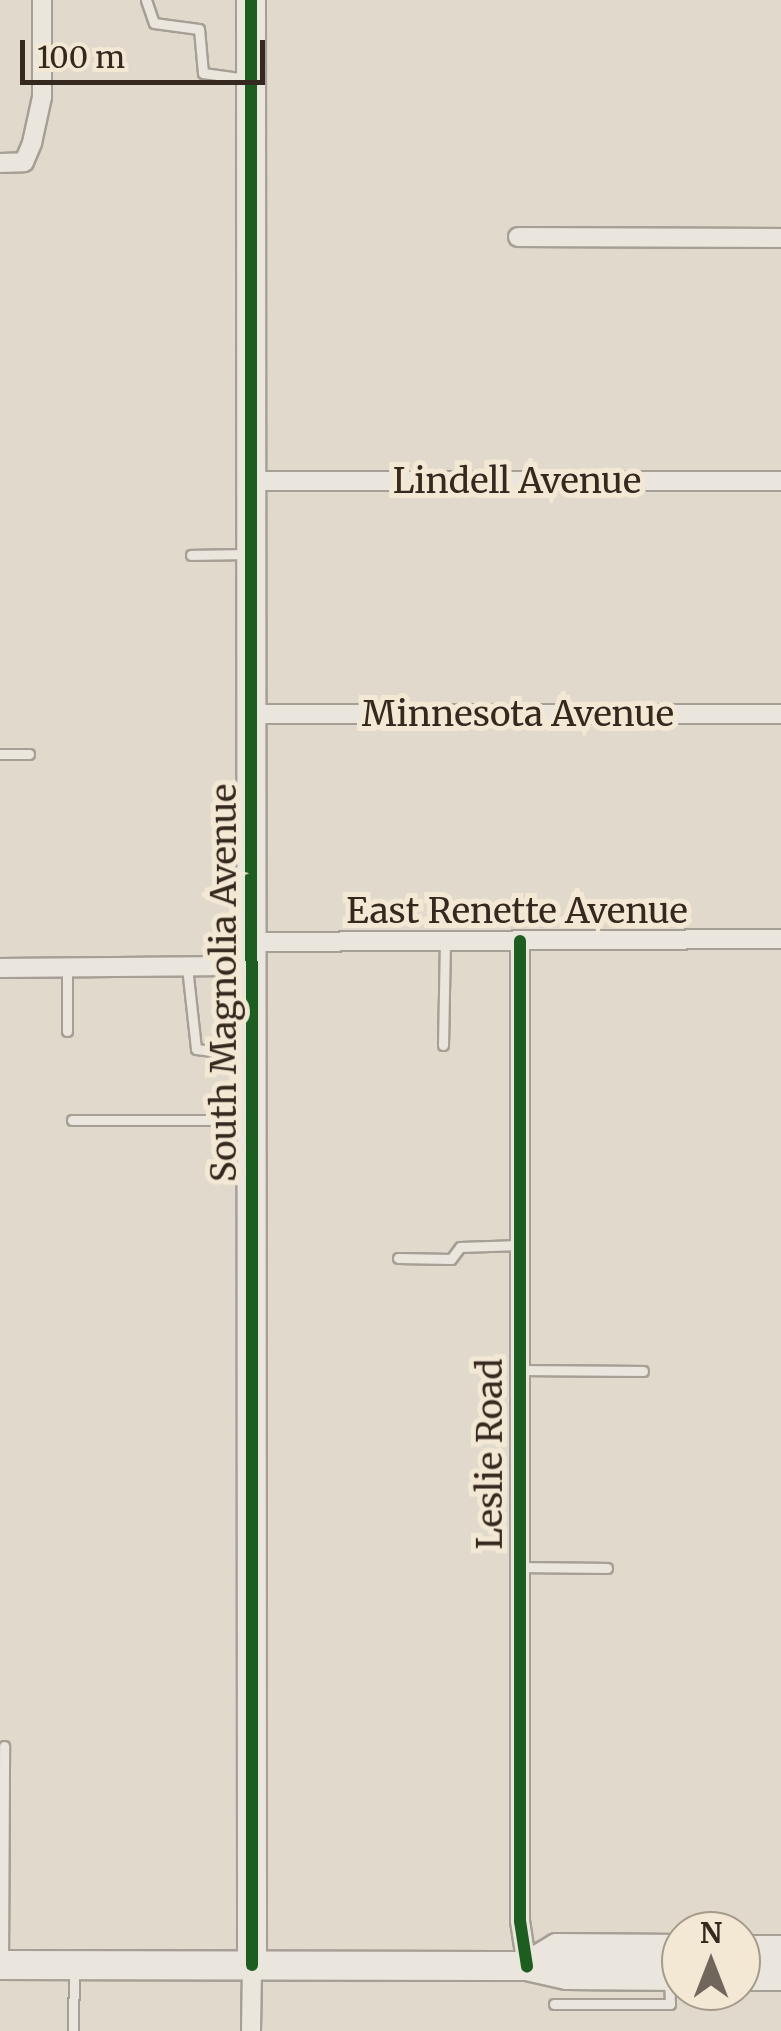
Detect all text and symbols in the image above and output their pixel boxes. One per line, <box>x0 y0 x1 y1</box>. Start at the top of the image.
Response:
scale bar <box>25 20 270 82</box>
text: 100 m <box>37 38 125 76</box>
street label: Lindell Avenue <box>393 460 641 502</box>
street label: Minnesota Avenue <box>362 693 674 735</box>
street label: South Magnolia Avenue <box>203 784 245 1182</box>
street label: East Renette Avenue <box>346 890 688 932</box>
street label: Leslie Road <box>469 1358 511 1550</box>
north arrow <box>661 1911 761 2011</box>
text: N <box>700 1915 722 1951</box>

